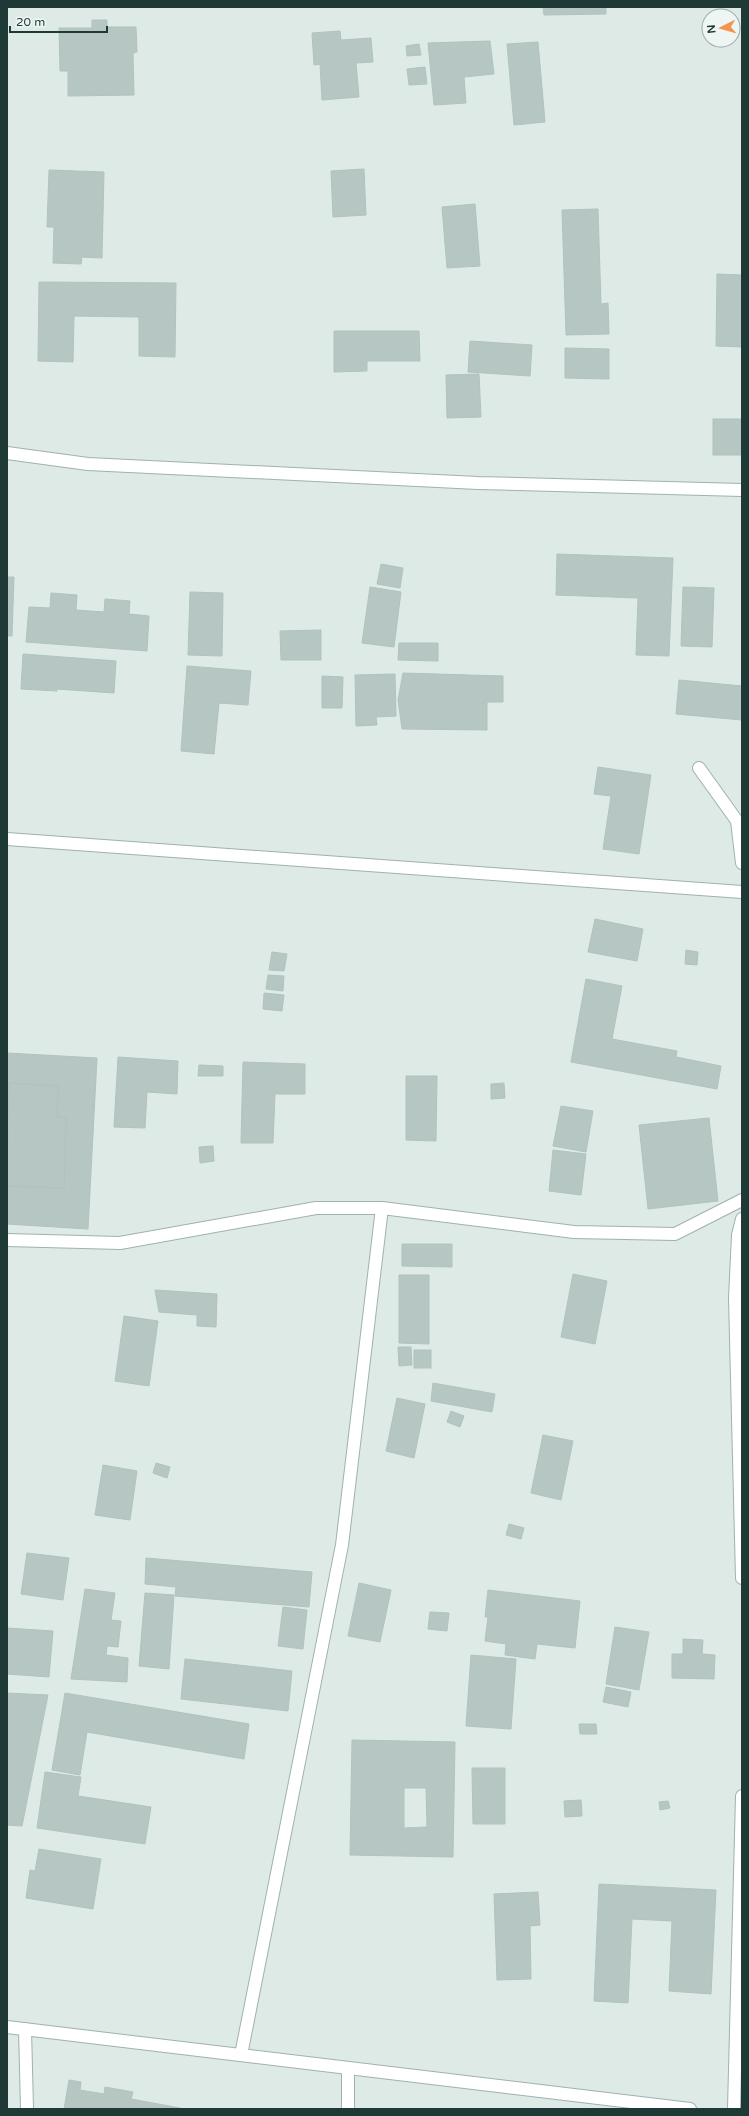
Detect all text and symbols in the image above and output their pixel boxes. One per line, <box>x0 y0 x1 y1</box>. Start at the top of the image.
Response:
scale bar <box>10 8 107 34</box>
north arrow <box>701 8 741 48</box>
text: 20 m <box>16 15 45 29</box>
text: N <box>705 24 718 34</box>

